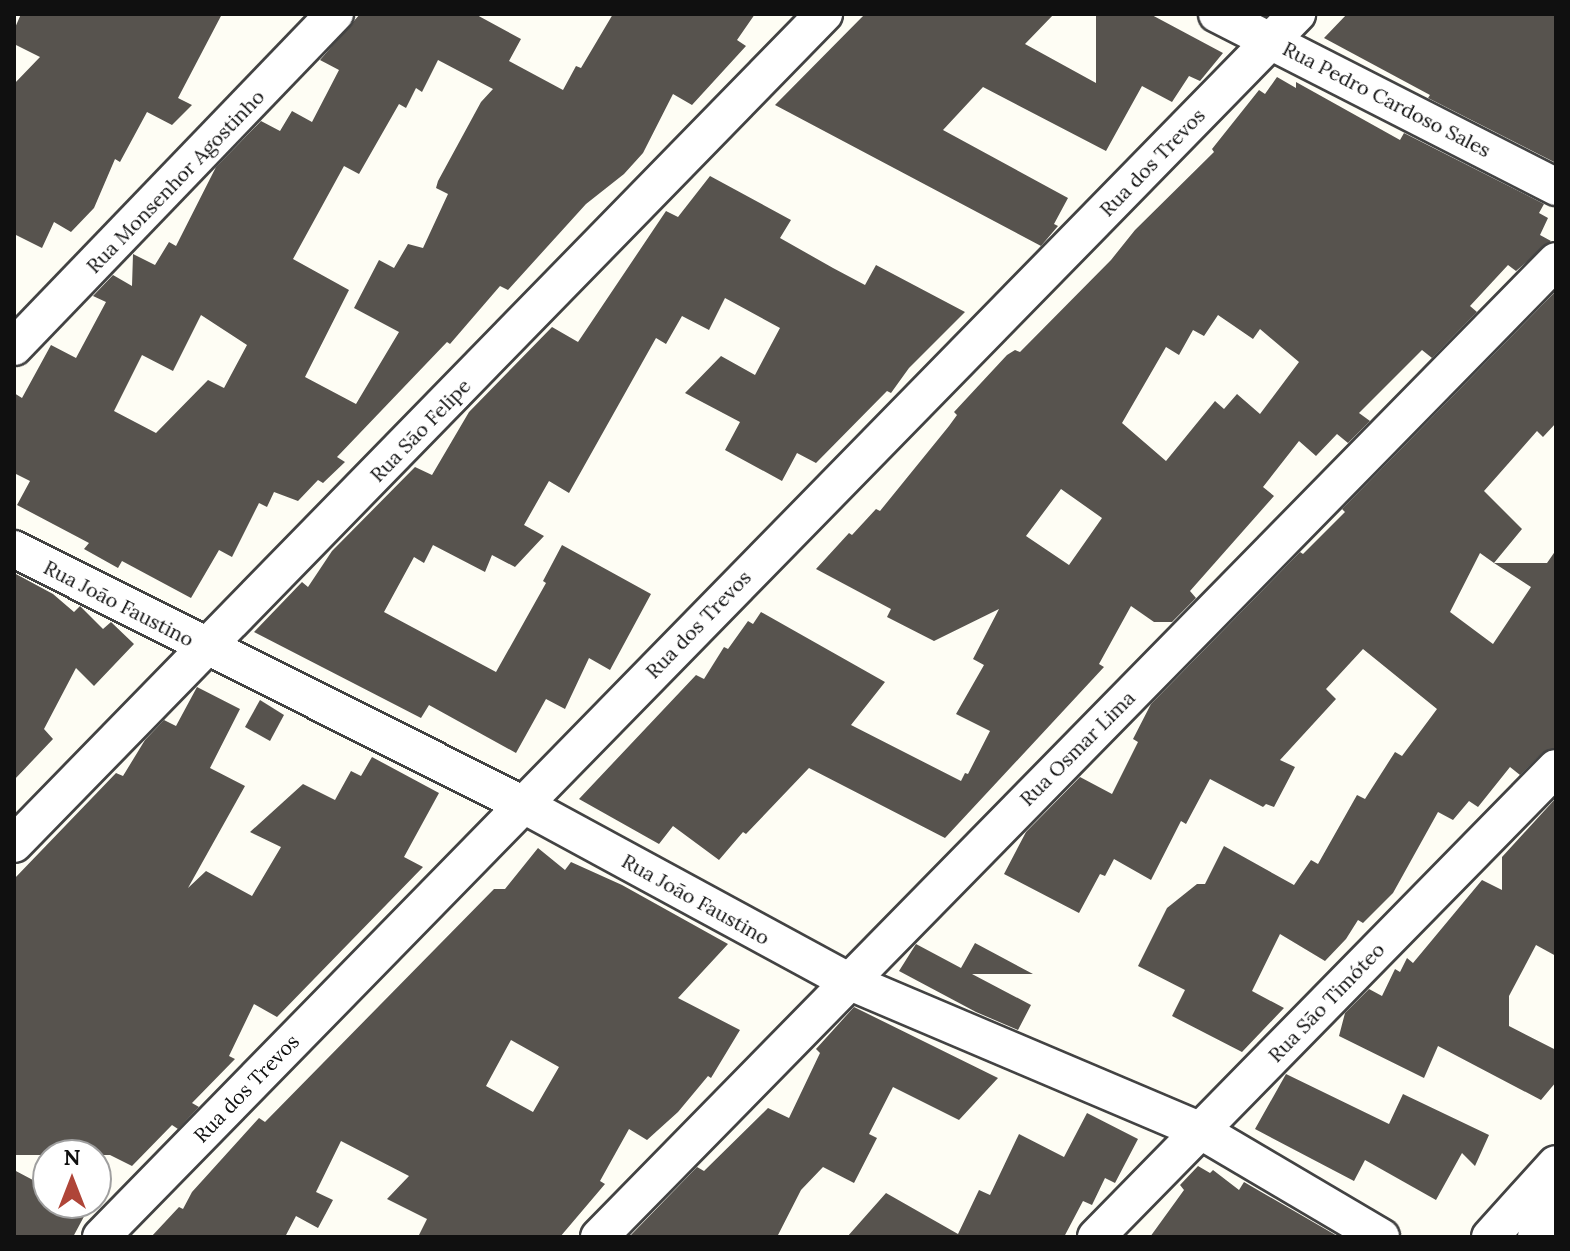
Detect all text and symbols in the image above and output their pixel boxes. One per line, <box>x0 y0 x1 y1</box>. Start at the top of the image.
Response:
street label: Rua Pedro Cardoso Sales <box>1279 36 1495 162</box>
street label: Rua Monsenhor Agostinho <box>81 84 269 278</box>
street label: Rua dos Trevos <box>1094 103 1210 221</box>
street label: Rua São Felipe <box>365 373 475 487</box>
street label: Rua João Faustino <box>40 555 198 651</box>
street label: Rua dos Trevos <box>640 565 756 683</box>
street label: Rua Osmar Lima <box>1015 686 1139 810</box>
street label: Rua João Faustino <box>618 848 774 950</box>
street label: Rua São Timóteo <box>1263 937 1389 1067</box>
street label: Rua dos Trevos <box>188 1029 304 1147</box>
north arrow <box>32 1139 112 1219</box>
text: N <box>63 1143 81 1171</box>

